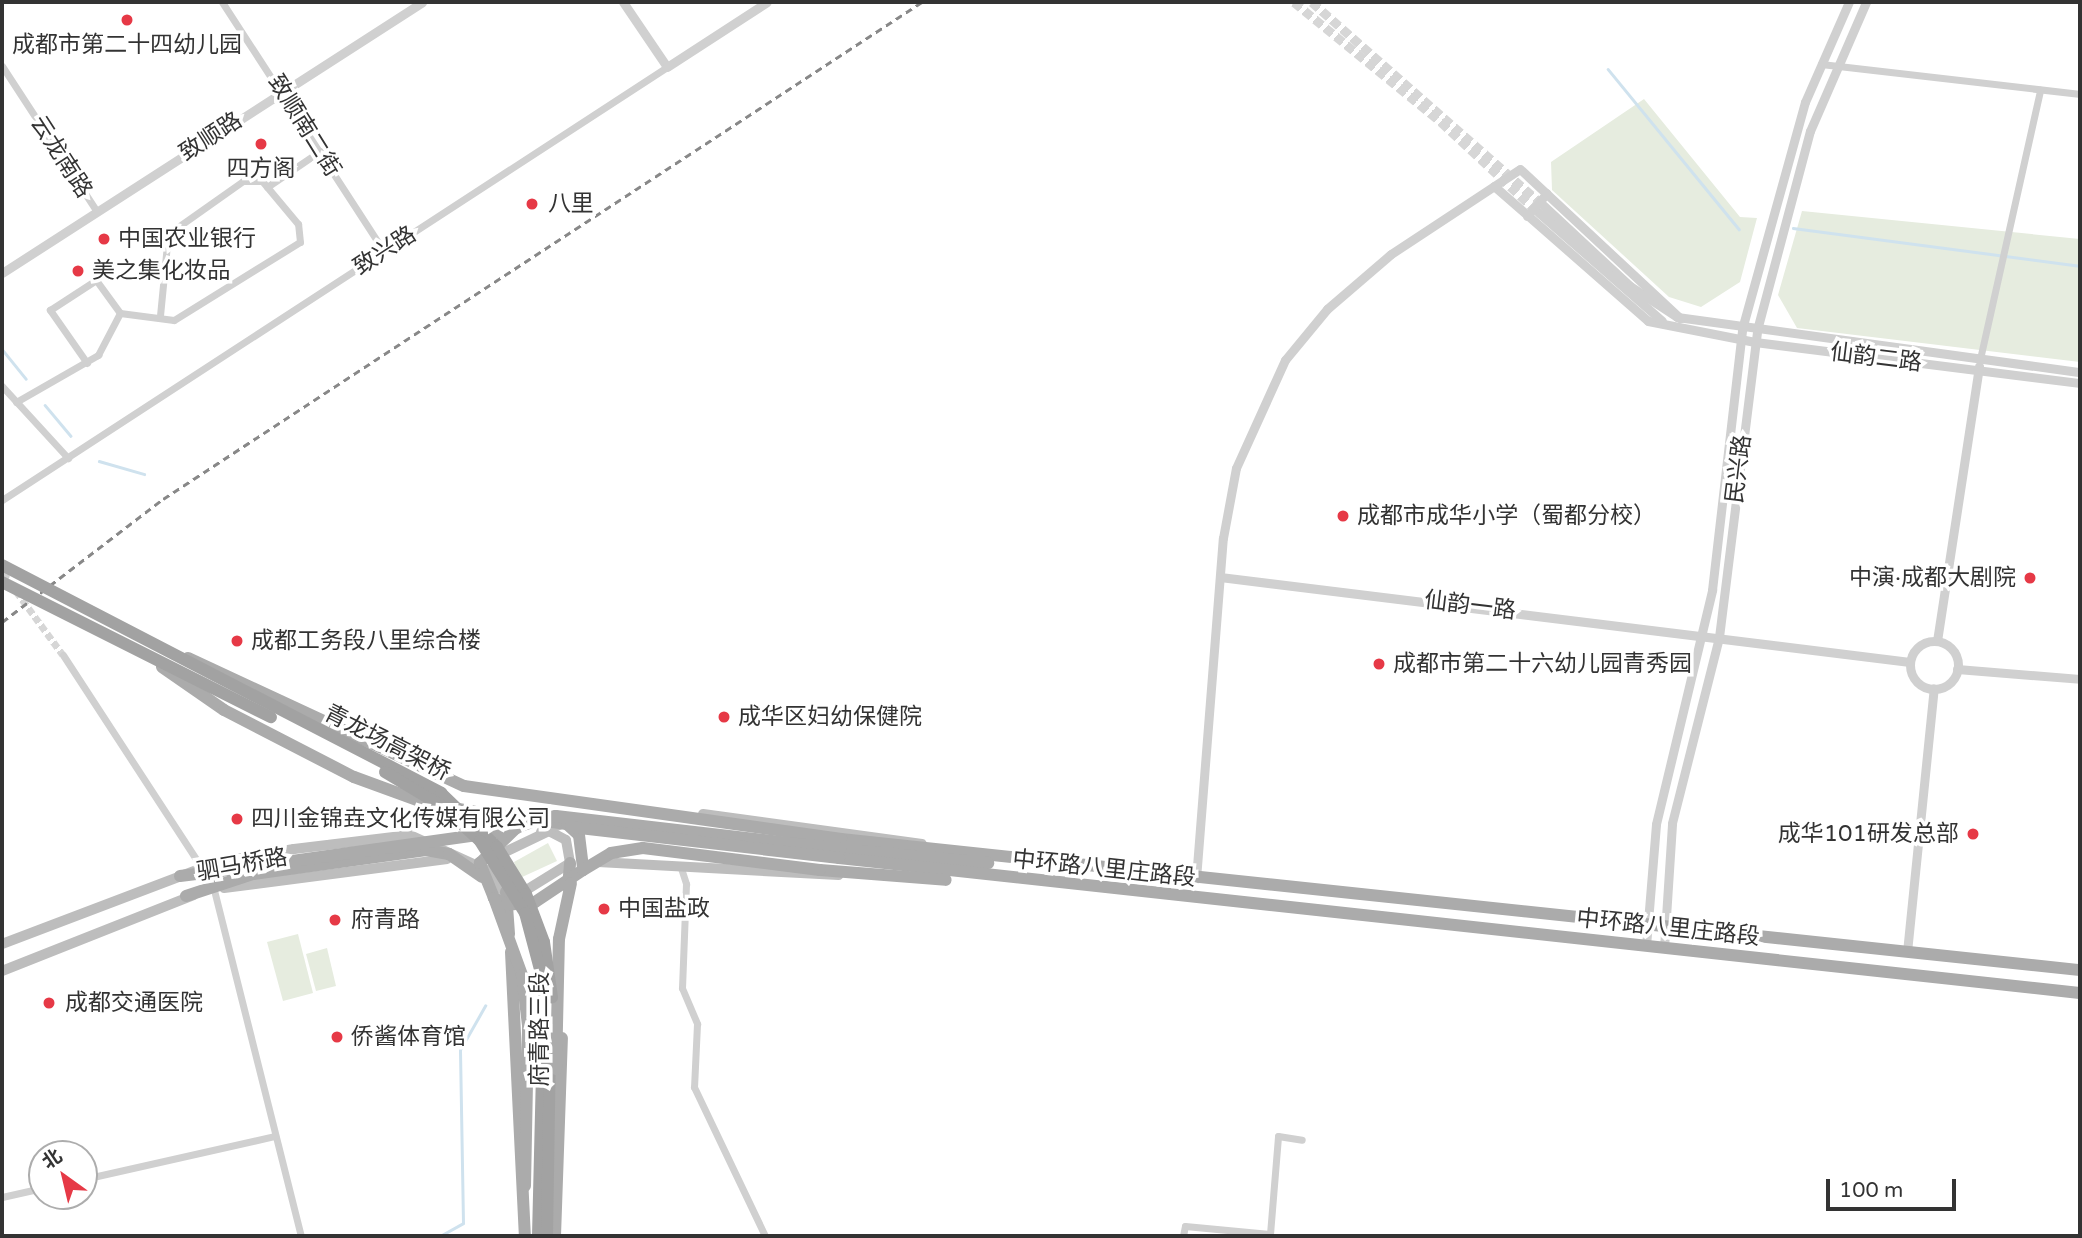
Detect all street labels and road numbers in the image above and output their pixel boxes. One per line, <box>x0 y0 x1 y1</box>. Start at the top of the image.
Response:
street label: 致顺南二街 <box>262 70 346 182</box>
street label: 致顺路 <box>175 107 247 167</box>
street label: 云龙南路 <box>24 111 98 203</box>
street label: 致兴路 <box>349 221 421 281</box>
street label: 仙韵二路 <box>1829 339 1923 377</box>
street label: 民兴路 <box>1721 433 1757 505</box>
street label: 仙韵一路 <box>1423 587 1517 625</box>
street label: 青龙场高架桥 <box>319 699 455 787</box>
street label: 驷马桥路 <box>194 843 290 887</box>
street label: 中环路八里庄路段 <box>1011 846 1197 892</box>
street label: 中环路八里庄路段 <box>1575 905 1761 951</box>
street label: 府青路三段 <box>526 972 554 1086</box>

